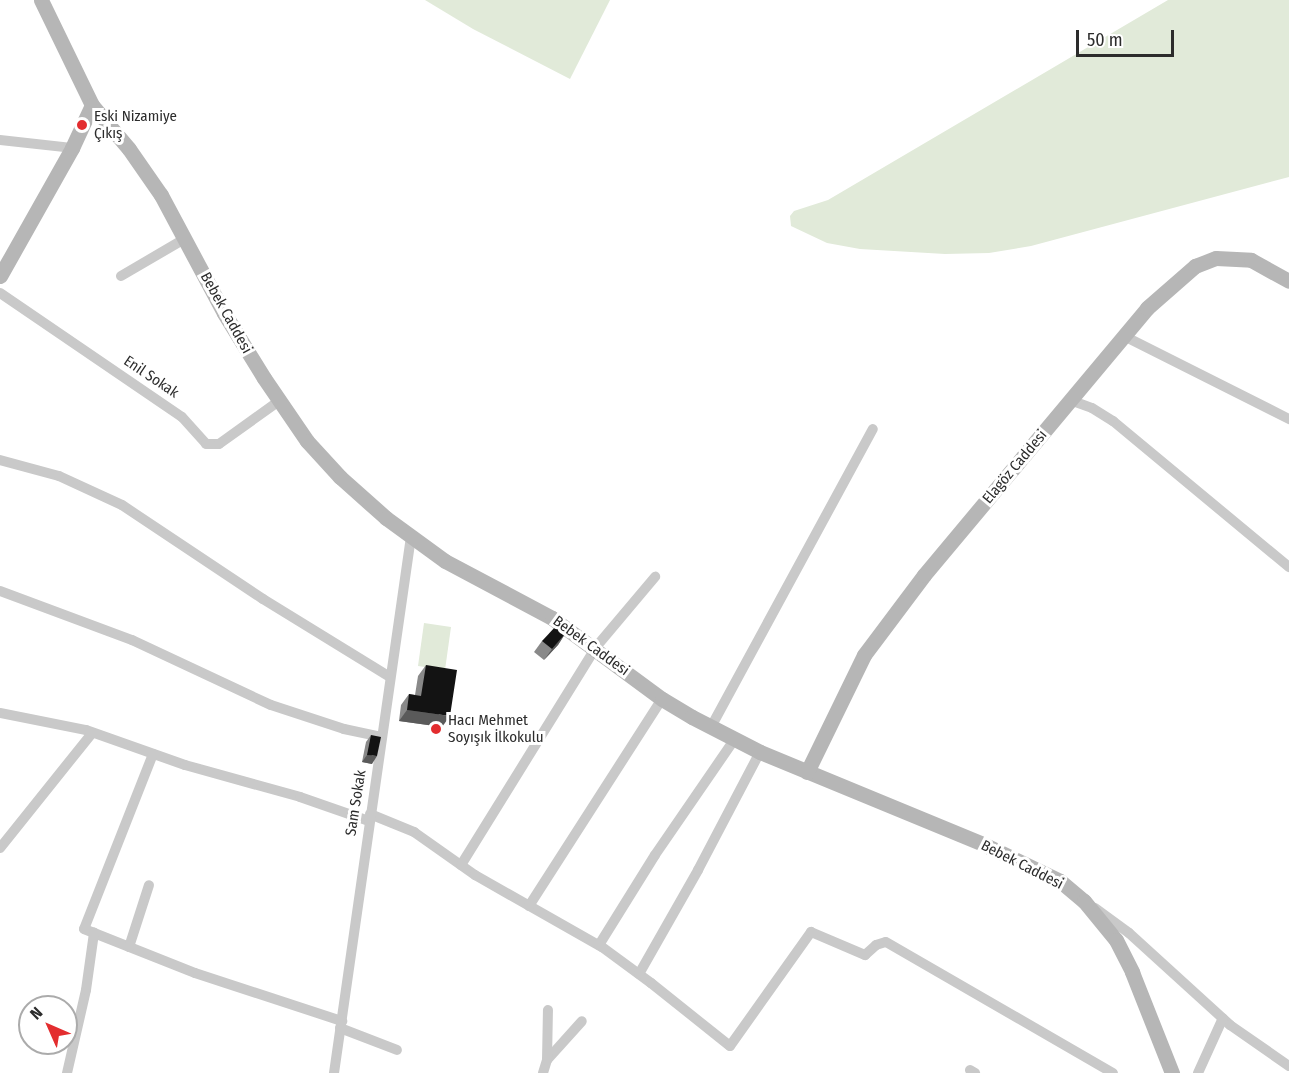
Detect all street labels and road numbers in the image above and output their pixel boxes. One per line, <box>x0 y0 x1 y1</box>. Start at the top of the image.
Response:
street label: Bebek Caddesi <box>196 269 256 357</box>
street label: Enil Sokak <box>120 352 182 402</box>
street label: Elagöz Caddesi <box>979 427 1051 507</box>
street label: Bebek Caddesi <box>549 612 633 680</box>
street label: Sam Sokak <box>342 769 370 837</box>
street label: Bebek Caddesi <box>978 837 1066 893</box>

